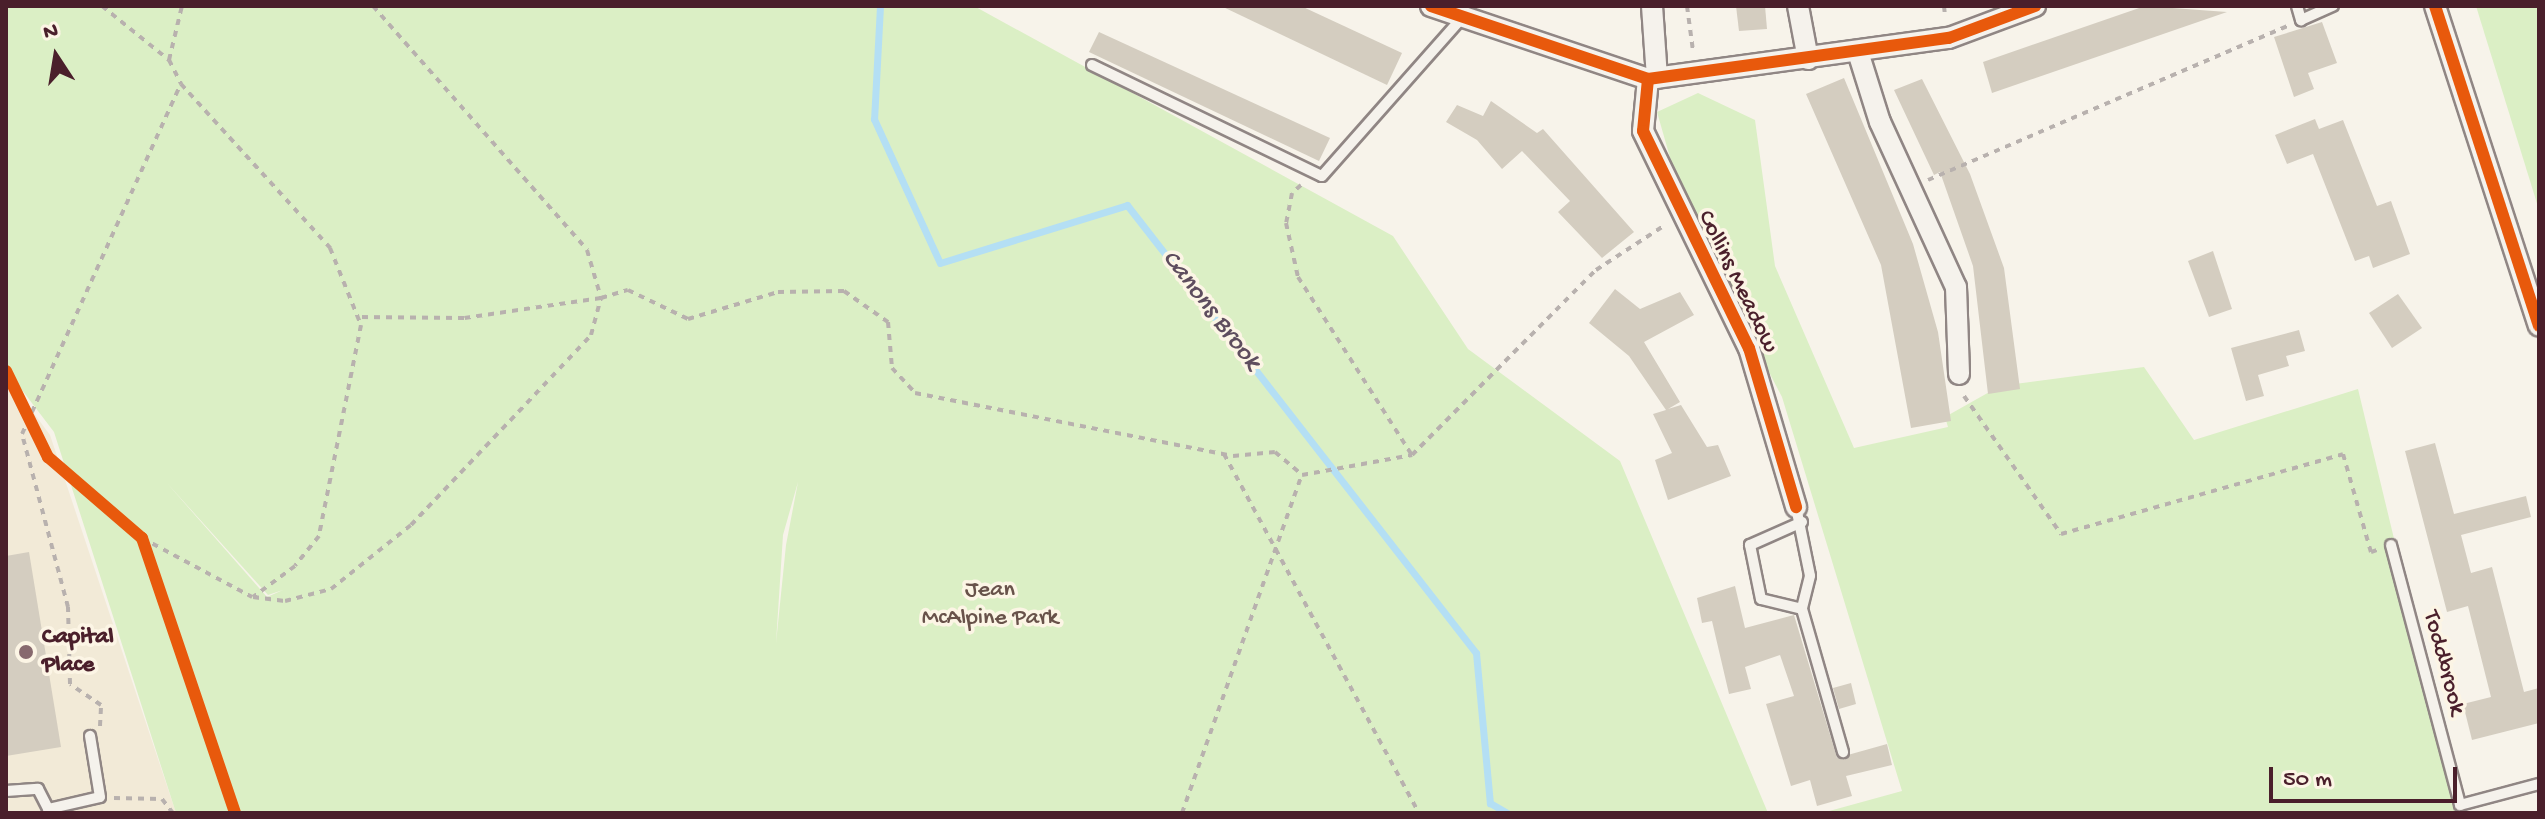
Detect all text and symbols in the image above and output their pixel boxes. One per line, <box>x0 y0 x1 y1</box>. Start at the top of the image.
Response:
north arrow <box>16 16 96 96</box>
text: N <box>41 18 61 47</box>
street label: Collins Meadow <box>1690 206 1784 358</box>
water label: Canons Brook <box>1154 245 1266 377</box>
park label: Jean McAlpine Park <box>922 577 1058 633</box>
street label: Toddbrook <box>2415 608 2471 718</box>
place label: Capital Place <box>42 624 114 680</box>
marker: Capital Place <box>17 643 35 661</box>
scale bar <box>2273 751 2461 801</box>
text: 50 m <box>2283 766 2332 795</box>

